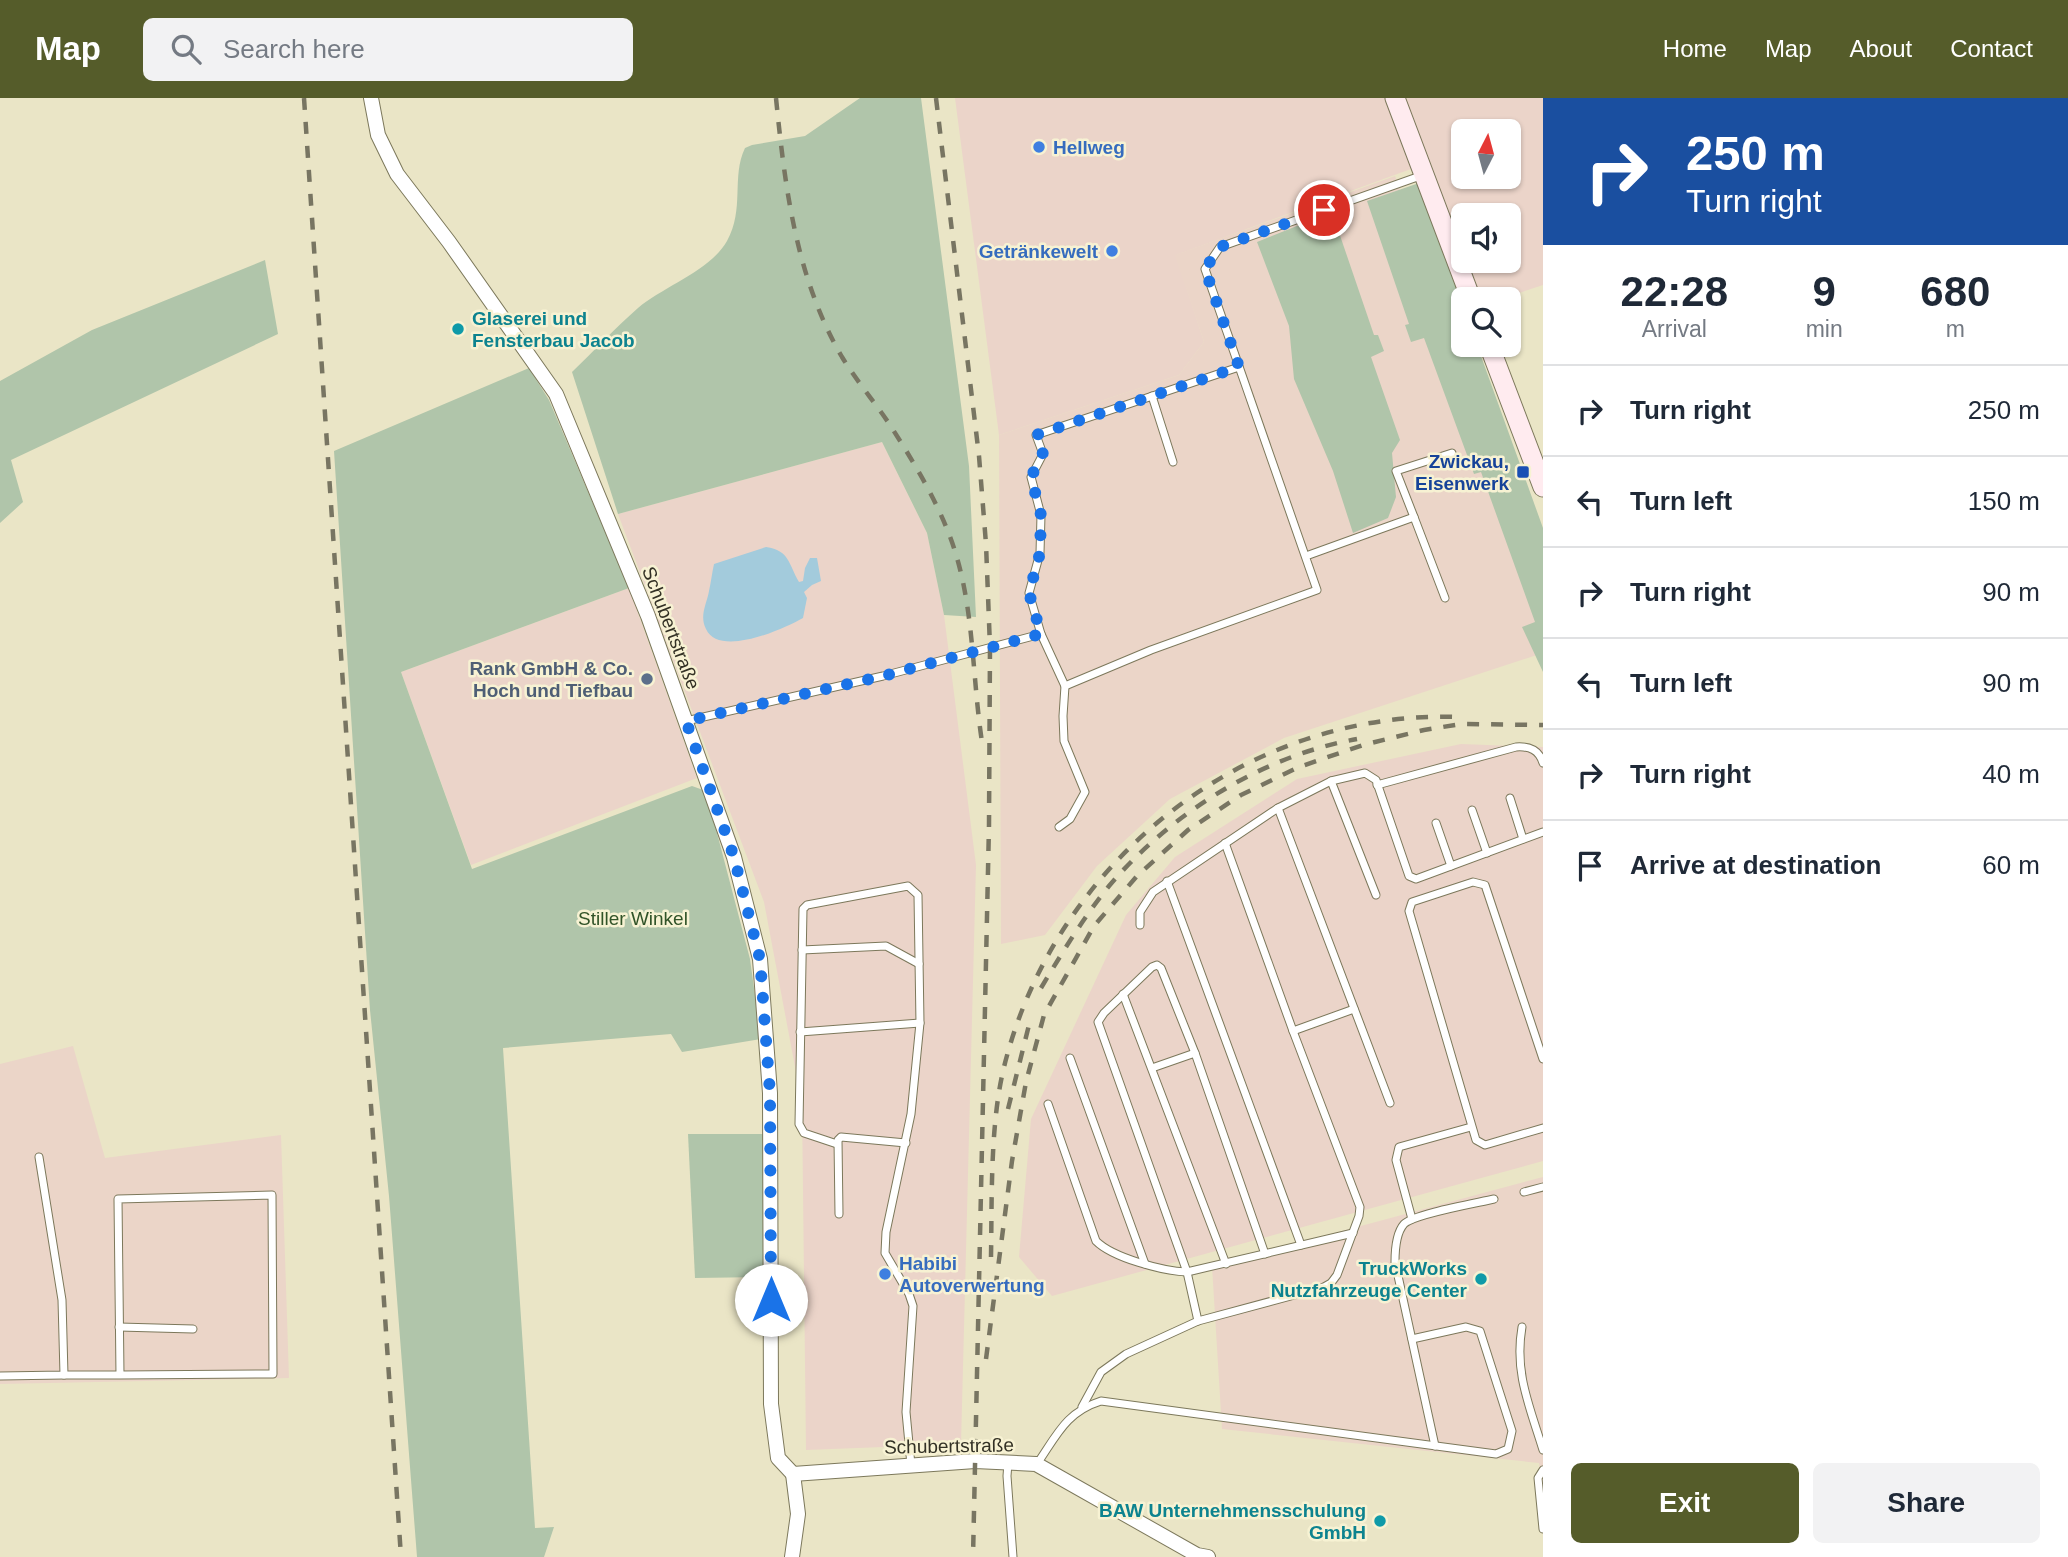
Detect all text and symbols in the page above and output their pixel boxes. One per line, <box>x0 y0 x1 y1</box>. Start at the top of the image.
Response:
search box <box>143 18 633 81</box>
text: Map <box>35 30 101 67</box>
icon: search <box>167 30 205 68</box>
text: Search here <box>223 34 365 64</box>
text: Home <box>1663 35 1727 62</box>
text: Map <box>1765 35 1812 62</box>
text: About <box>1850 35 1912 62</box>
text: Contact <box>1950 35 2033 62</box>
north arrow <box>1451 119 1521 189</box>
map controls <box>1451 119 1521 357</box>
icon: right <box>1571 126 1662 217</box>
text: 250 m <box>1686 126 1825 180</box>
place label: Hellweg <box>1053 137 1125 158</box>
marker: Hellweg <box>1031 139 1047 155</box>
pin <box>1294 180 1354 240</box>
text: Turn right <box>1686 183 1822 219</box>
icon: arrive <box>1305 191 1343 229</box>
button: sound <box>1451 203 1521 273</box>
place label: Getränkewelt <box>979 241 1099 262</box>
marker: Getränkewelt <box>1104 243 1120 259</box>
text: 22:28 <box>1621 268 1728 315</box>
text: 9 <box>1812 268 1836 315</box>
text: 680 <box>1920 268 1990 315</box>
button: search <box>1451 287 1521 357</box>
place label: Glaserei und Fensterbau Jacob <box>472 308 635 351</box>
text: Arrival <box>1642 316 1707 342</box>
text: min <box>1806 316 1843 342</box>
text: m <box>1946 316 1965 342</box>
marker: Glaserei und Fensterbau Jacob <box>450 321 466 337</box>
icon: right <box>1571 392 1609 430</box>
text: Turn right <box>1630 395 1751 425</box>
text: 250 m <box>1968 395 2040 425</box>
place label: Zwickau, Eisenwerk <box>1415 451 1509 494</box>
marker: Zwickau, Eisenwerk <box>1515 464 1531 480</box>
icon: left <box>1571 483 1609 521</box>
text: Turn left <box>1630 486 1732 516</box>
text: 150 m <box>1968 486 2040 516</box>
street label: Schubertstraße <box>638 564 704 692</box>
icon: right <box>1571 574 1609 612</box>
text: Turn right <box>1630 577 1751 607</box>
text: 90 m <box>1982 577 2040 607</box>
place label: Rank GmbH & Co. Hoch und Tiefbau <box>469 658 633 701</box>
icon: left <box>1571 665 1609 703</box>
text: Turn left <box>1630 668 1732 698</box>
text: 90 m <box>1982 668 2040 698</box>
marker: Rank GmbH & Co. Hoch und Tiefbau <box>639 671 655 687</box>
icon: right <box>1571 756 1609 794</box>
text: Turn right <box>1630 759 1751 789</box>
text: 40 m <box>1982 759 2040 789</box>
icon: arrive <box>1571 847 1609 885</box>
text: Arrive at destination <box>1630 850 1881 880</box>
text: 60 m <box>1982 850 2040 880</box>
park label: Stiller Winkel <box>578 908 688 929</box>
place label: Habibi Autoverwertung <box>899 1253 1045 1296</box>
place label: TruckWorks Nutzfahrzeuge Center <box>1271 1258 1468 1301</box>
position arrow <box>734 1263 808 1337</box>
marker: Habibi Autoverwertung <box>877 1266 893 1282</box>
marker: TruckWorks Nutzfahrzeuge Center <box>1473 1271 1489 1287</box>
street label: Schubertstraße <box>884 1434 1014 1458</box>
button: Exit <box>1571 1463 1799 1543</box>
button: Share <box>1813 1463 2040 1543</box>
place label: BAW Unternehmensschulung GmbH <box>1099 1500 1366 1543</box>
marker: BAW Unternehmensschulung GmbH <box>1372 1513 1388 1529</box>

